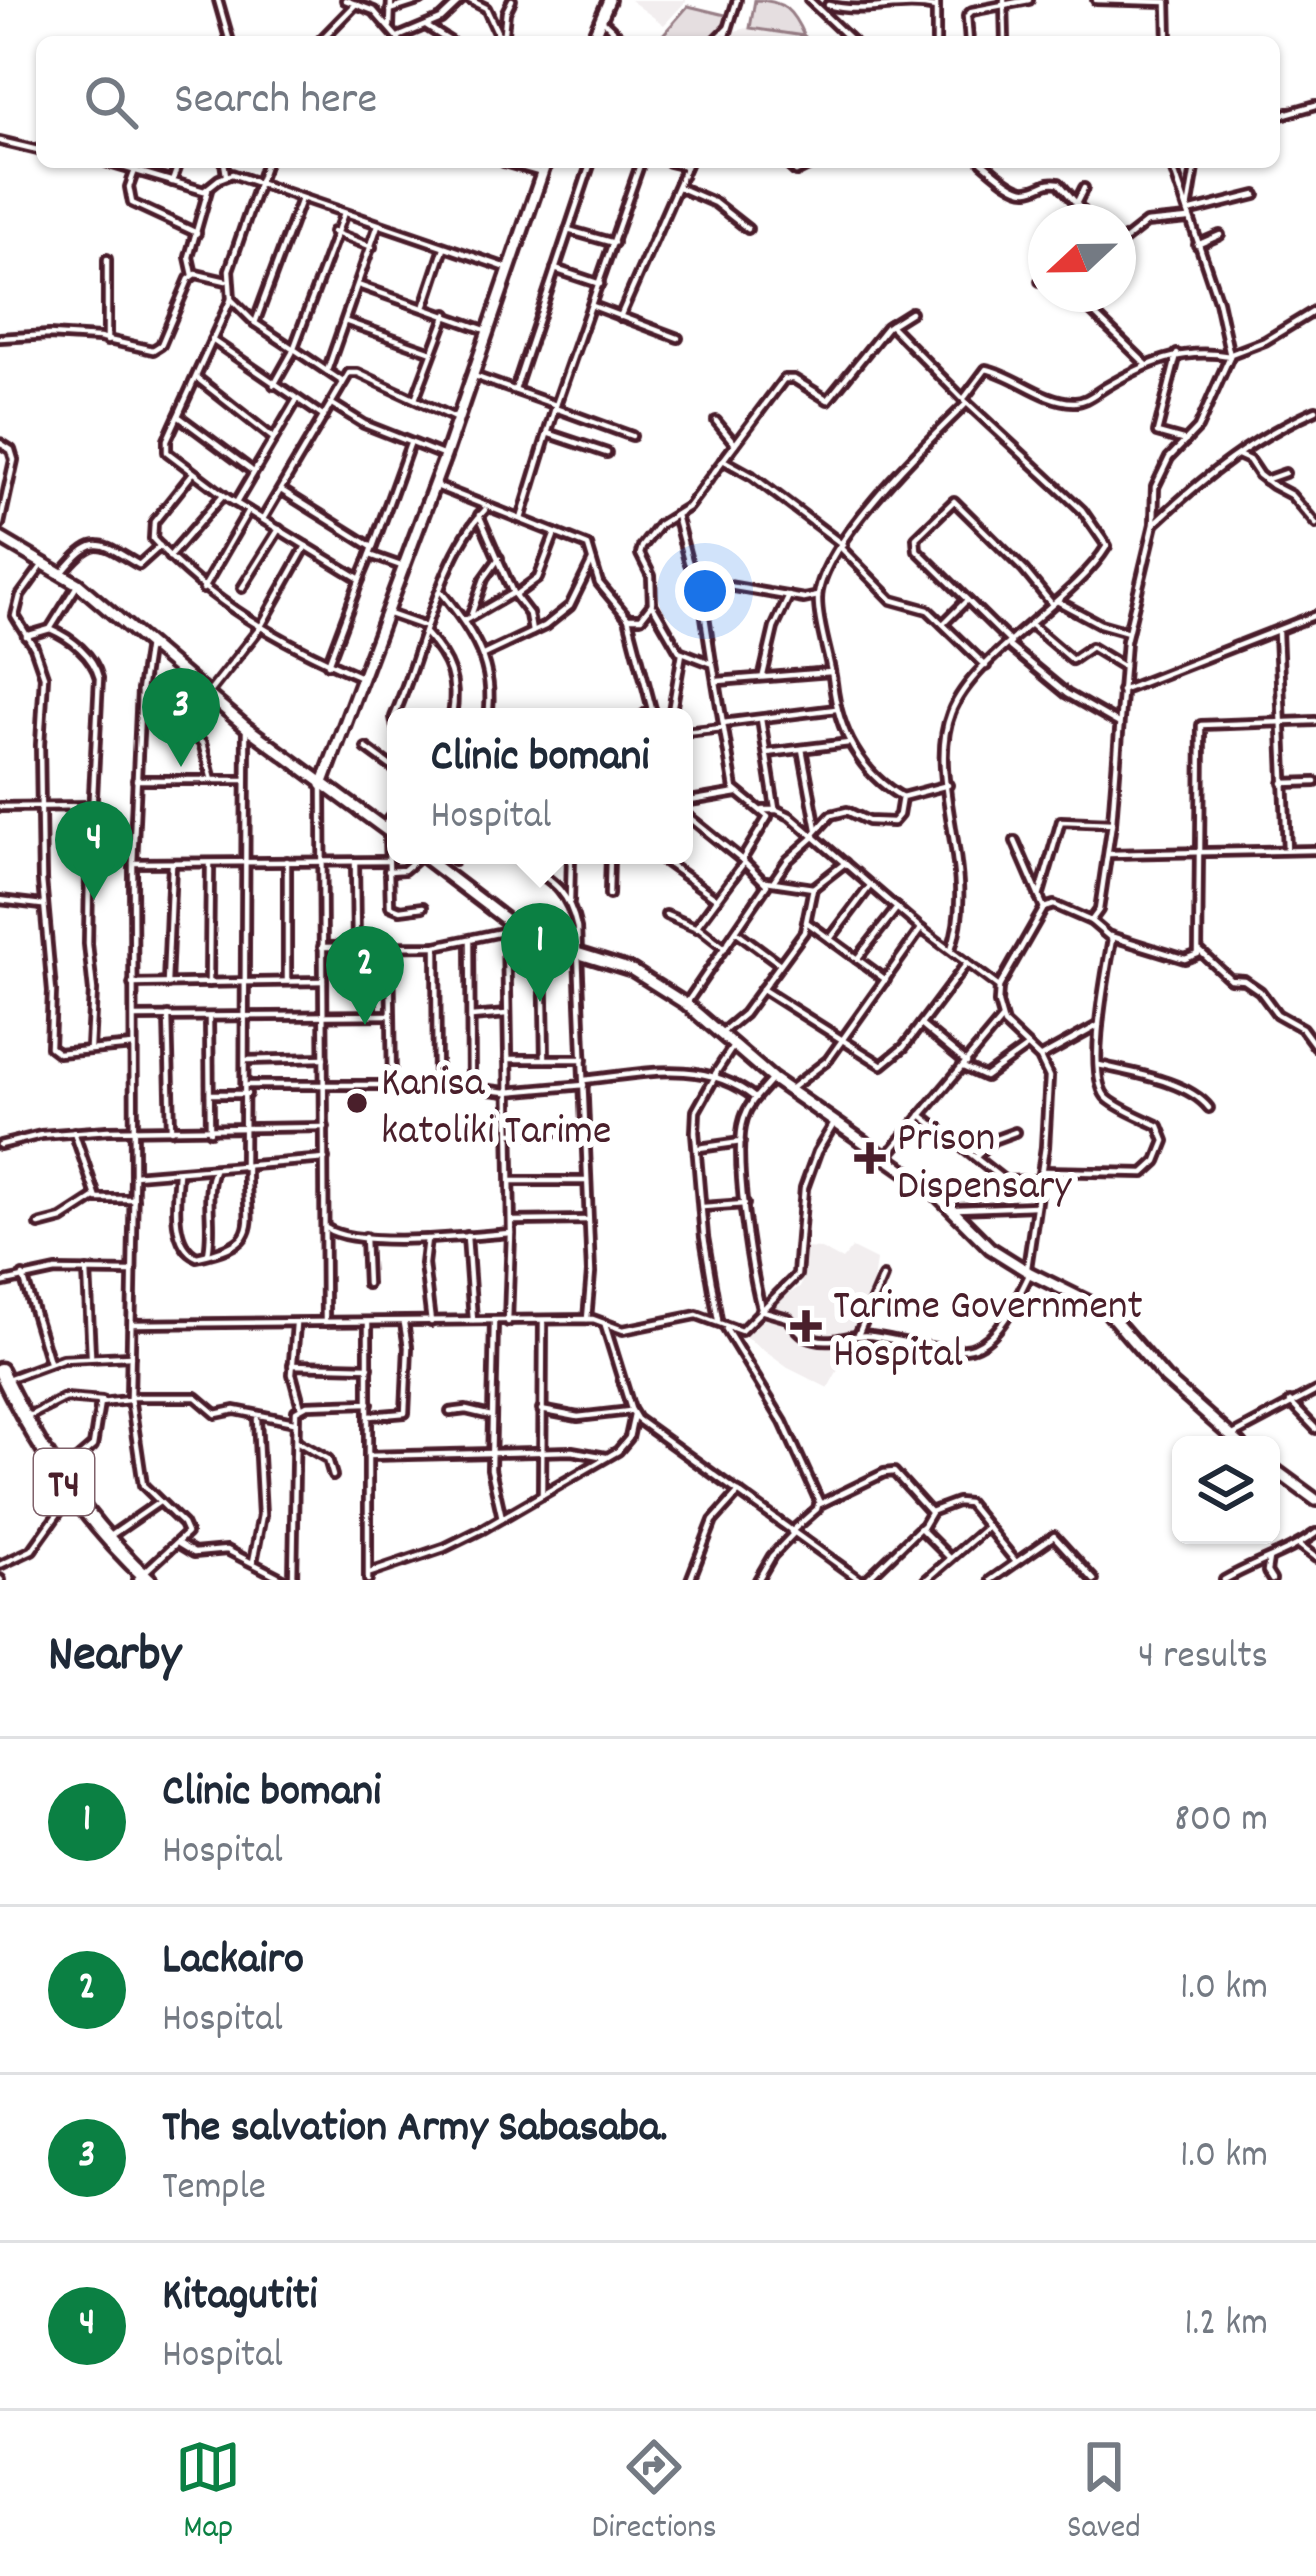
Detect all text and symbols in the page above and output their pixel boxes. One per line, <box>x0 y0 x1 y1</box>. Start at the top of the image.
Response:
search box <box>36 36 1280 168</box>
icon: search <box>78 69 144 135</box>
text: Search here <box>174 70 377 134</box>
north arrow <box>1028 204 1136 312</box>
your location <box>675 561 735 621</box>
pin: 3 <box>142 668 220 767</box>
popup <box>387 708 693 864</box>
text: Clinic bomani <box>430 727 650 791</box>
text: Hospital <box>430 791 551 846</box>
pin: 4 <box>55 801 133 900</box>
pin: 1 <box>501 903 579 1002</box>
pin: 2 <box>326 926 404 1025</box>
place label: Kanisa katoliki Tarime <box>381 1056 611 1164</box>
marker: Kanisa katoliki Tarime <box>344 1090 370 1116</box>
place label: Prison Dispensary <box>897 1111 1072 1219</box>
marker: Prison Dispensary <box>854 1142 886 1174</box>
place label: Tarime Government Hospital <box>833 1279 1143 1387</box>
marker: Tarime Government Hospital <box>790 1310 822 1342</box>
map controls <box>1172 1436 1280 1544</box>
button: layers <box>1172 1436 1280 1544</box>
road number: T4 <box>34 1449 94 1515</box>
text: Nearby <box>48 1622 181 1694</box>
text: 4 results <box>1138 1631 1268 1686</box>
text: Clinic bomani <box>162 1762 381 1826</box>
text: 1 <box>83 1794 91 1849</box>
text: 800 m <box>1174 1794 1268 1849</box>
text: Hospital <box>162 1826 283 1881</box>
text: Lackairo <box>162 1930 304 1994</box>
text: 2 <box>78 1962 96 2017</box>
text: 1.0 km <box>1180 1962 1268 2017</box>
text: Hospital <box>162 1994 283 2049</box>
text: The salvation Army Sabasaba. <box>162 2098 668 2162</box>
text: 3 <box>78 2130 96 2185</box>
text: 1.0 km <box>1180 2130 1268 2185</box>
text: Temple <box>162 2162 266 2217</box>
text: Kitagutiti <box>162 2266 318 2330</box>
text: 4 <box>79 2298 95 2353</box>
text: 1.2 km <box>1184 2298 1268 2353</box>
text: Hospital <box>162 2330 283 2385</box>
tab: Map <box>175 2434 241 2553</box>
tab: Directions <box>592 2434 717 2553</box>
tab: Saved <box>1067 2434 1141 2553</box>

